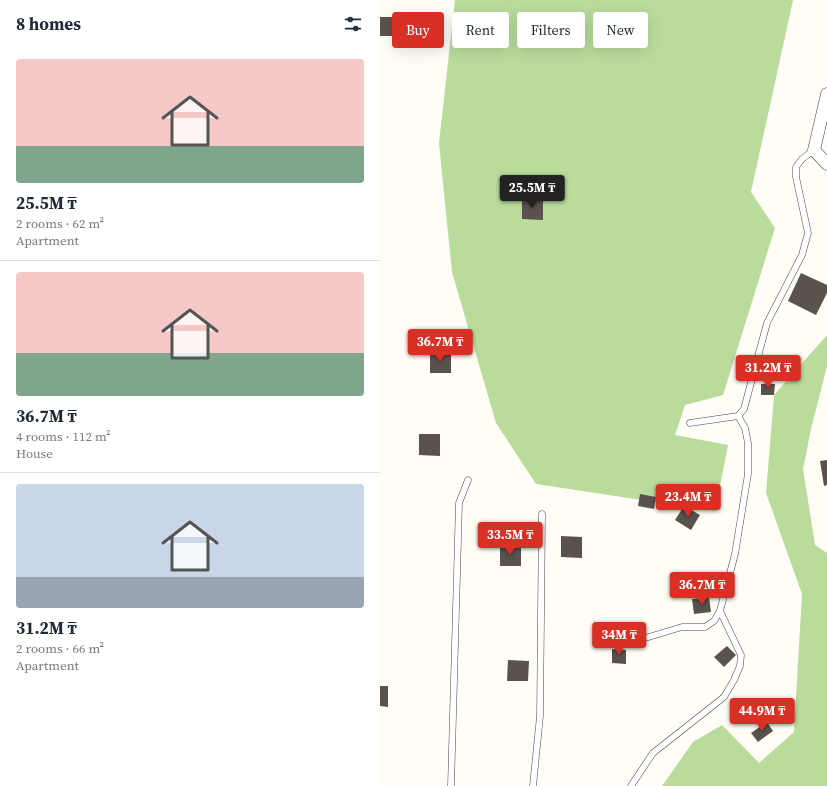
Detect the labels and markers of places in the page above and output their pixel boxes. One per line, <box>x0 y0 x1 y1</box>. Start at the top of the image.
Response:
pin: 25.5M ₸ <box>495 175 569 209</box>
pin: 36.7M ₸ <box>403 329 477 363</box>
pin: 31.2M ₸ <box>731 355 805 389</box>
pin: 23.4M ₸ <box>651 484 725 518</box>
pin: 33.5M ₸ <box>473 522 547 556</box>
pin: 36.7M ₸ <box>665 572 739 606</box>
pin: 34M ₸ <box>591 622 647 656</box>
pin: 44.9M ₸ <box>725 698 799 732</box>

